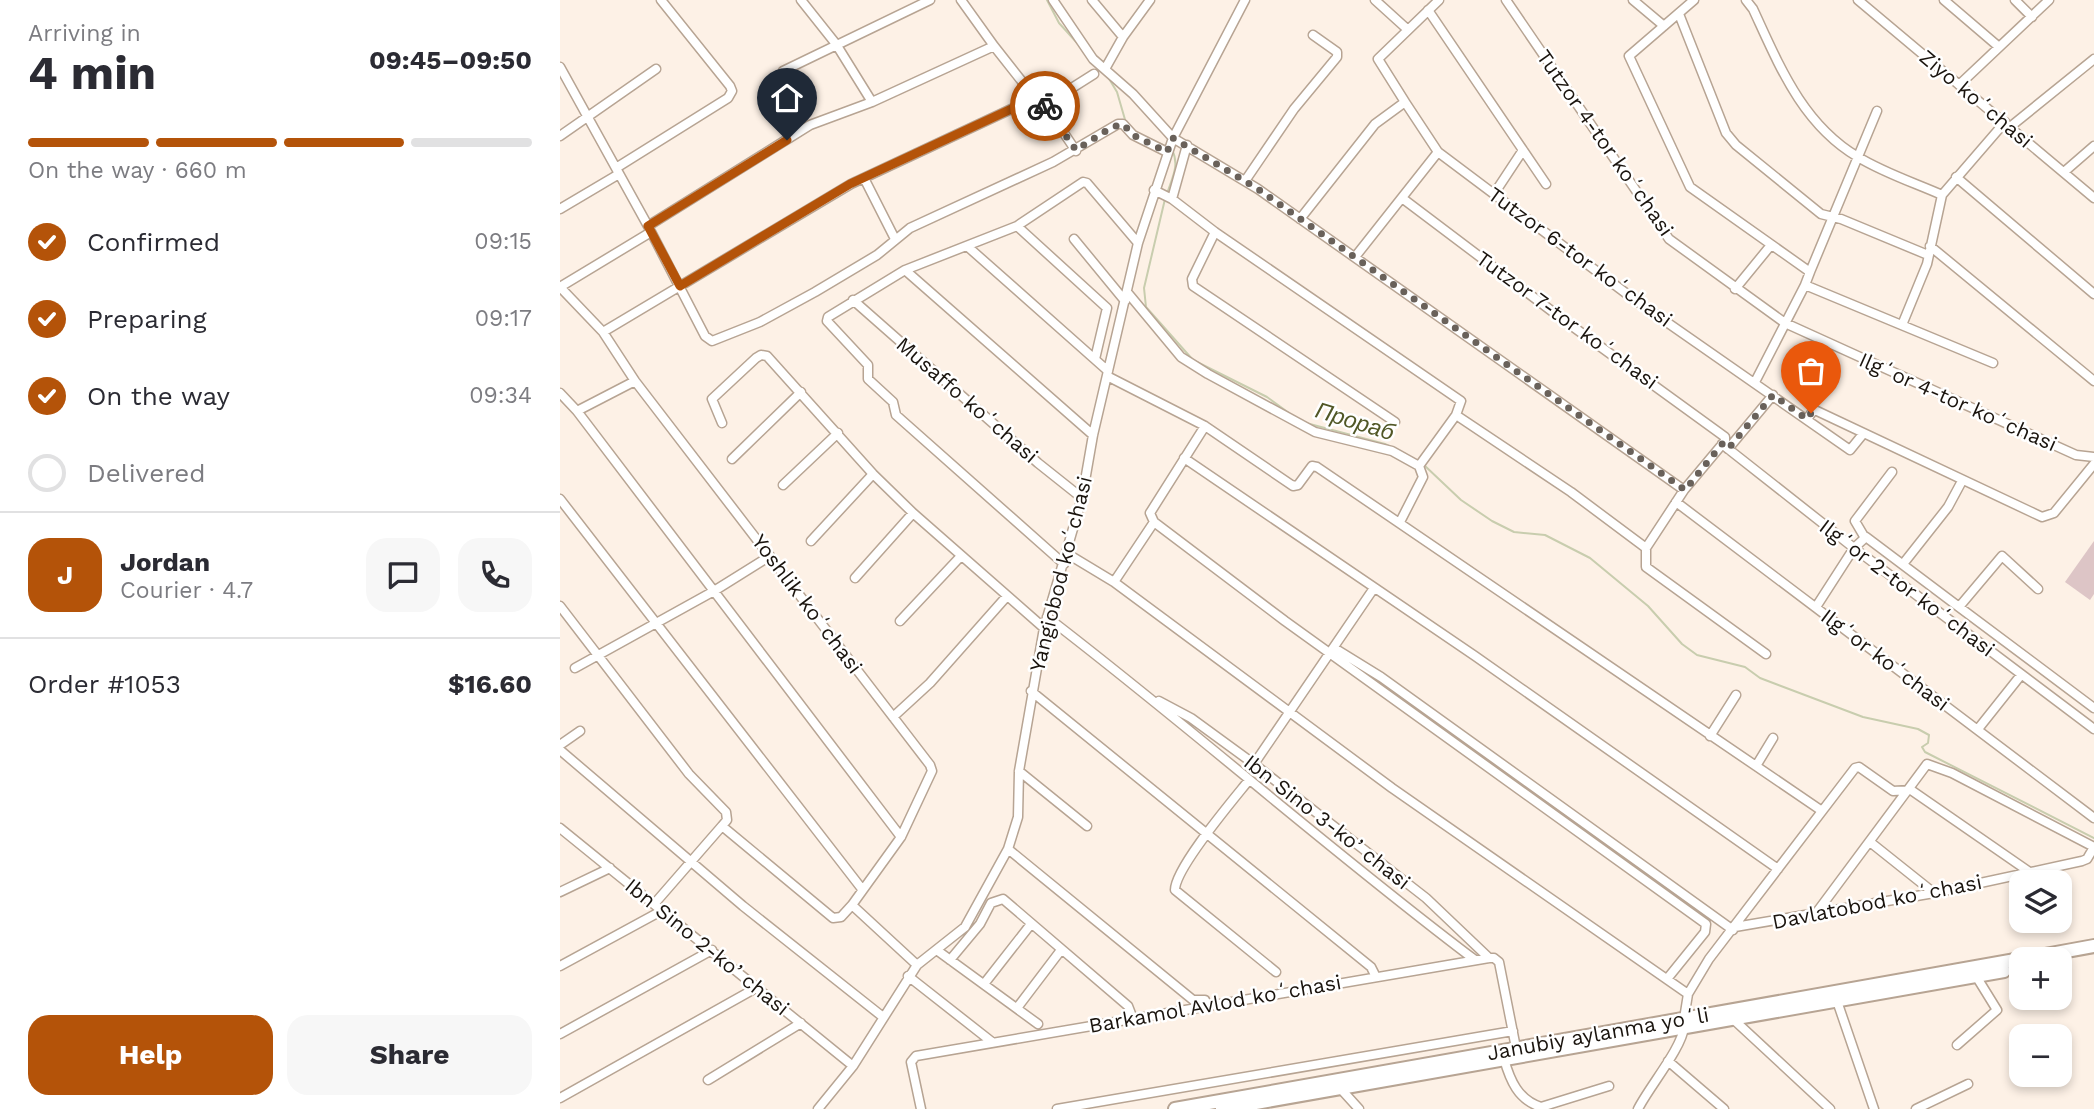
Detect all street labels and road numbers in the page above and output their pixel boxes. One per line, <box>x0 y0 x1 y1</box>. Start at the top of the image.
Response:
street label: Ziyo koʻchasi <box>1915 44 2038 153</box>
street label: Tutzor 4-tor koʻchasi <box>1532 45 1679 241</box>
street label: Tutzor 6-tor koʻchasi <box>1483 181 1677 332</box>
street label: Tutzor 7-tor koʻchasi <box>1472 245 1663 394</box>
street label: Musaffo koʻchasi <box>891 331 1043 468</box>
street label: Ilgʻor 4-tor koʻchasi <box>1855 347 2061 456</box>
street label: Yangiobod koʻchasi <box>1024 474 1097 674</box>
street label: Ilgʻor 2-tor koʻchasi <box>1815 514 2000 662</box>
street label: Yoshlik koʻchasi <box>747 529 868 678</box>
street label: Ilgʻor koʻchasi <box>1816 603 1954 716</box>
street label: Ibn Sino 3-koʼchasi <box>1239 749 1415 894</box>
street label: Davlatobod koʻchasi <box>1770 869 1984 934</box>
street label: Ibn Sino 2-koʼchasi <box>620 873 794 1020</box>
street label: Barkamol Avlod koʻchasi <box>1087 969 1343 1038</box>
street label: Janubiy aylanma yoʻli <box>1485 1002 1711 1065</box>

